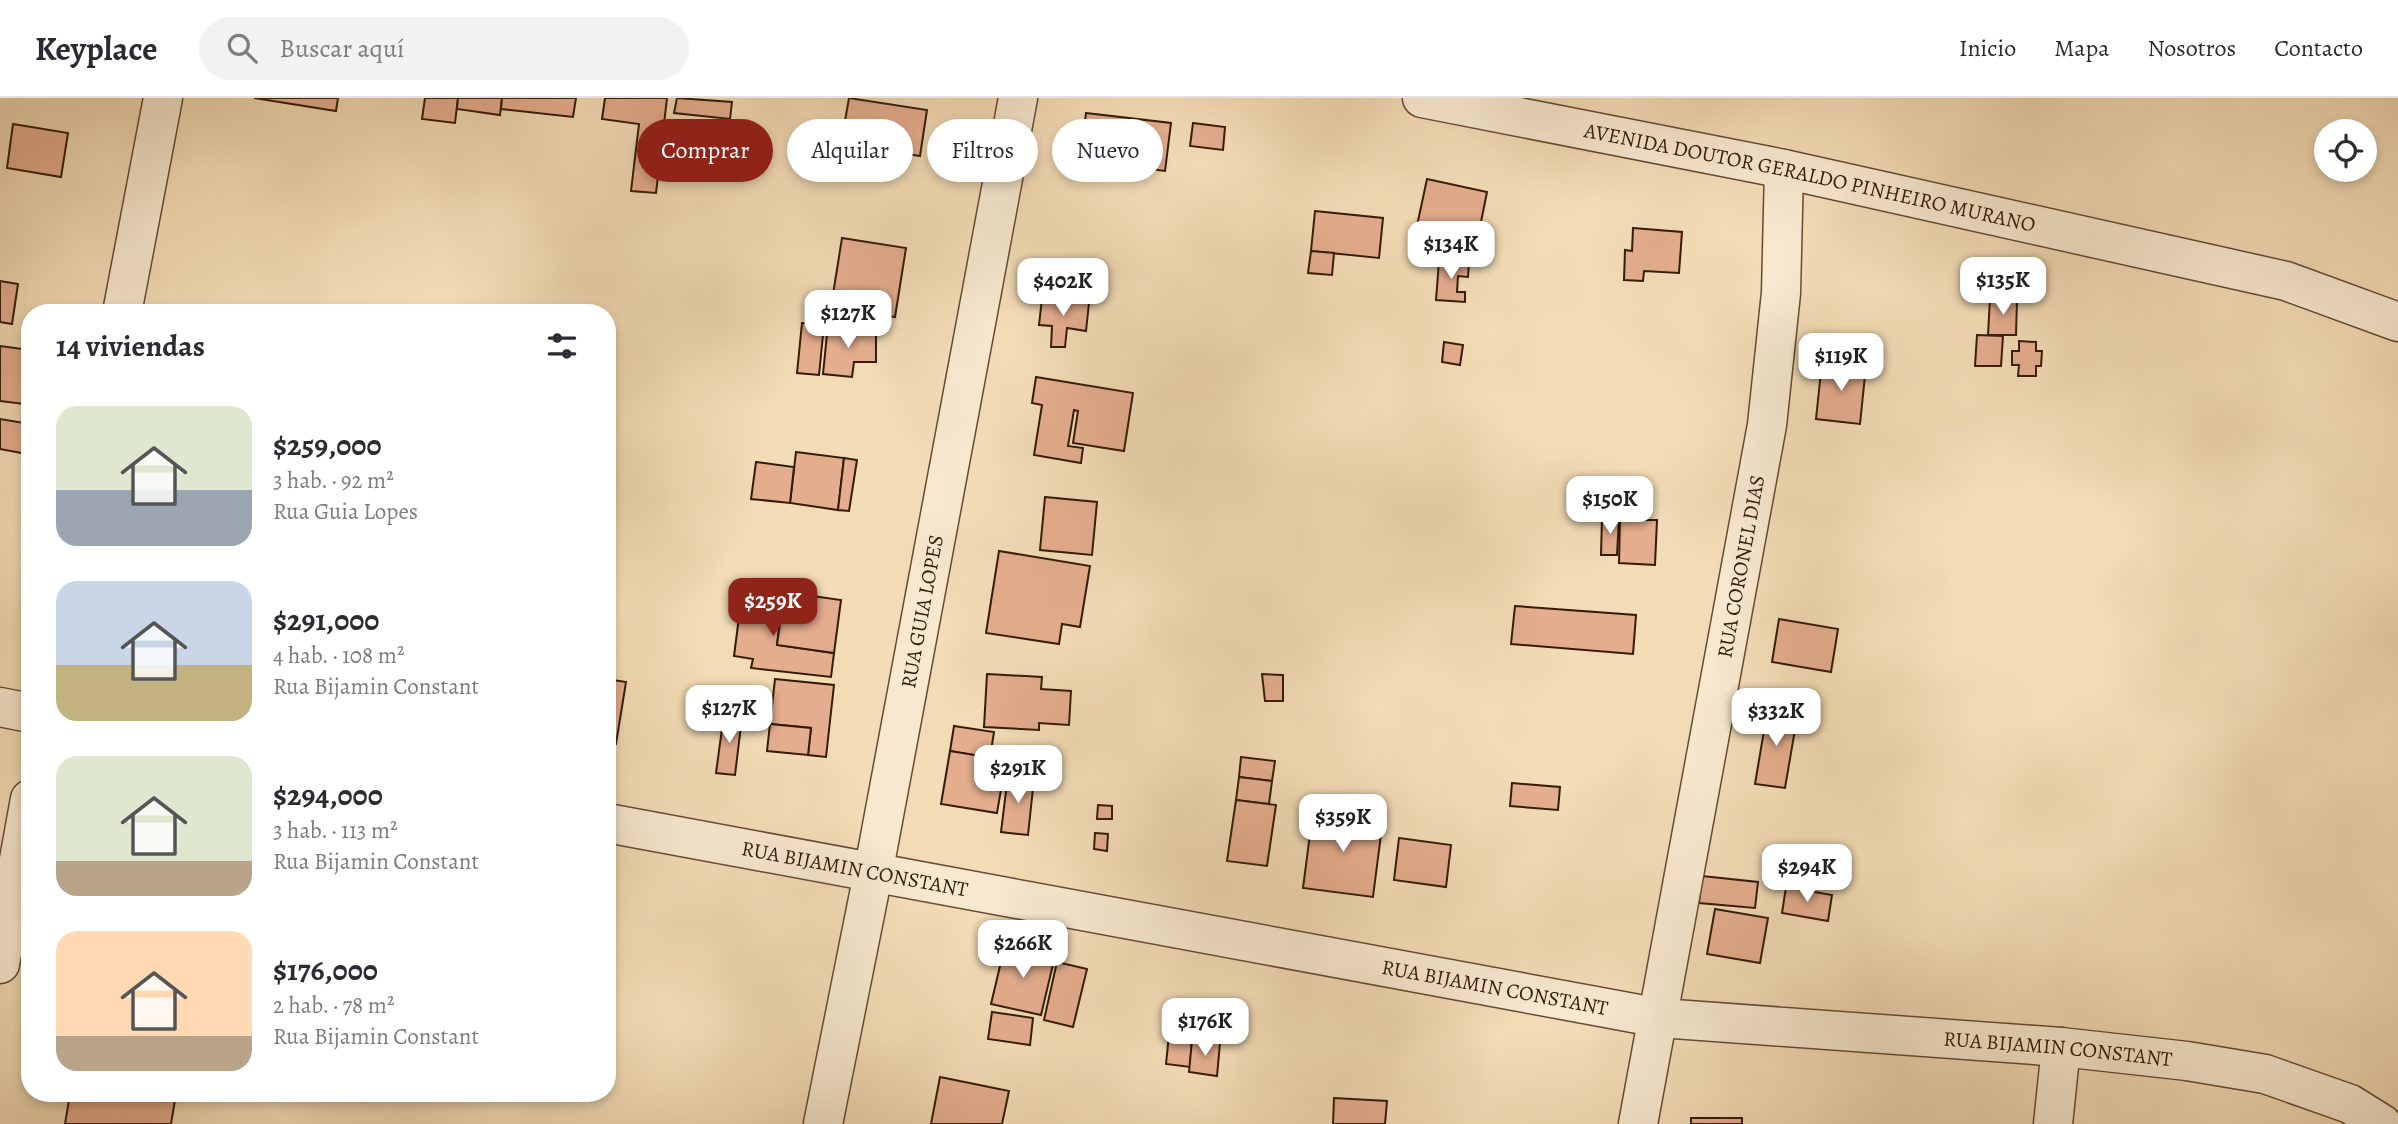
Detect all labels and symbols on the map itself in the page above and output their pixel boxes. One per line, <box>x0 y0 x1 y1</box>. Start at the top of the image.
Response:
street label: AVENIDA DOUTOR GERALDO PINHEIRO MURANO <box>1581 116 2038 239</box>
pin: $134K <box>1402 222 1500 281</box>
pin: $402K <box>1014 258 1112 318</box>
pin: $135K <box>1954 258 2052 317</box>
pin: $127K <box>799 290 897 350</box>
pin: $119K <box>1792 334 1890 393</box>
street label: RUA CORONEL DIAS <box>1710 473 1772 660</box>
pin: $150K <box>1561 476 1659 536</box>
street label: RUA GUIA LOPES <box>894 533 950 690</box>
pin: $259K <box>724 578 822 638</box>
pin: $127K <box>680 686 778 745</box>
pin: $332K <box>1727 688 1825 748</box>
pin: $291K <box>969 746 1067 805</box>
pin: $359K <box>1294 794 1392 854</box>
street label: RUA BIJAMIN CONSTANT <box>739 834 971 904</box>
pin: $294K <box>1758 844 1856 904</box>
pin: $266K <box>974 920 1072 980</box>
street label: RUA BIJAMIN CONSTANT <box>1379 953 1611 1022</box>
pin: $176K <box>1156 998 1254 1058</box>
street label: RUA BIJAMIN CONSTANT <box>1942 1025 2174 1073</box>

